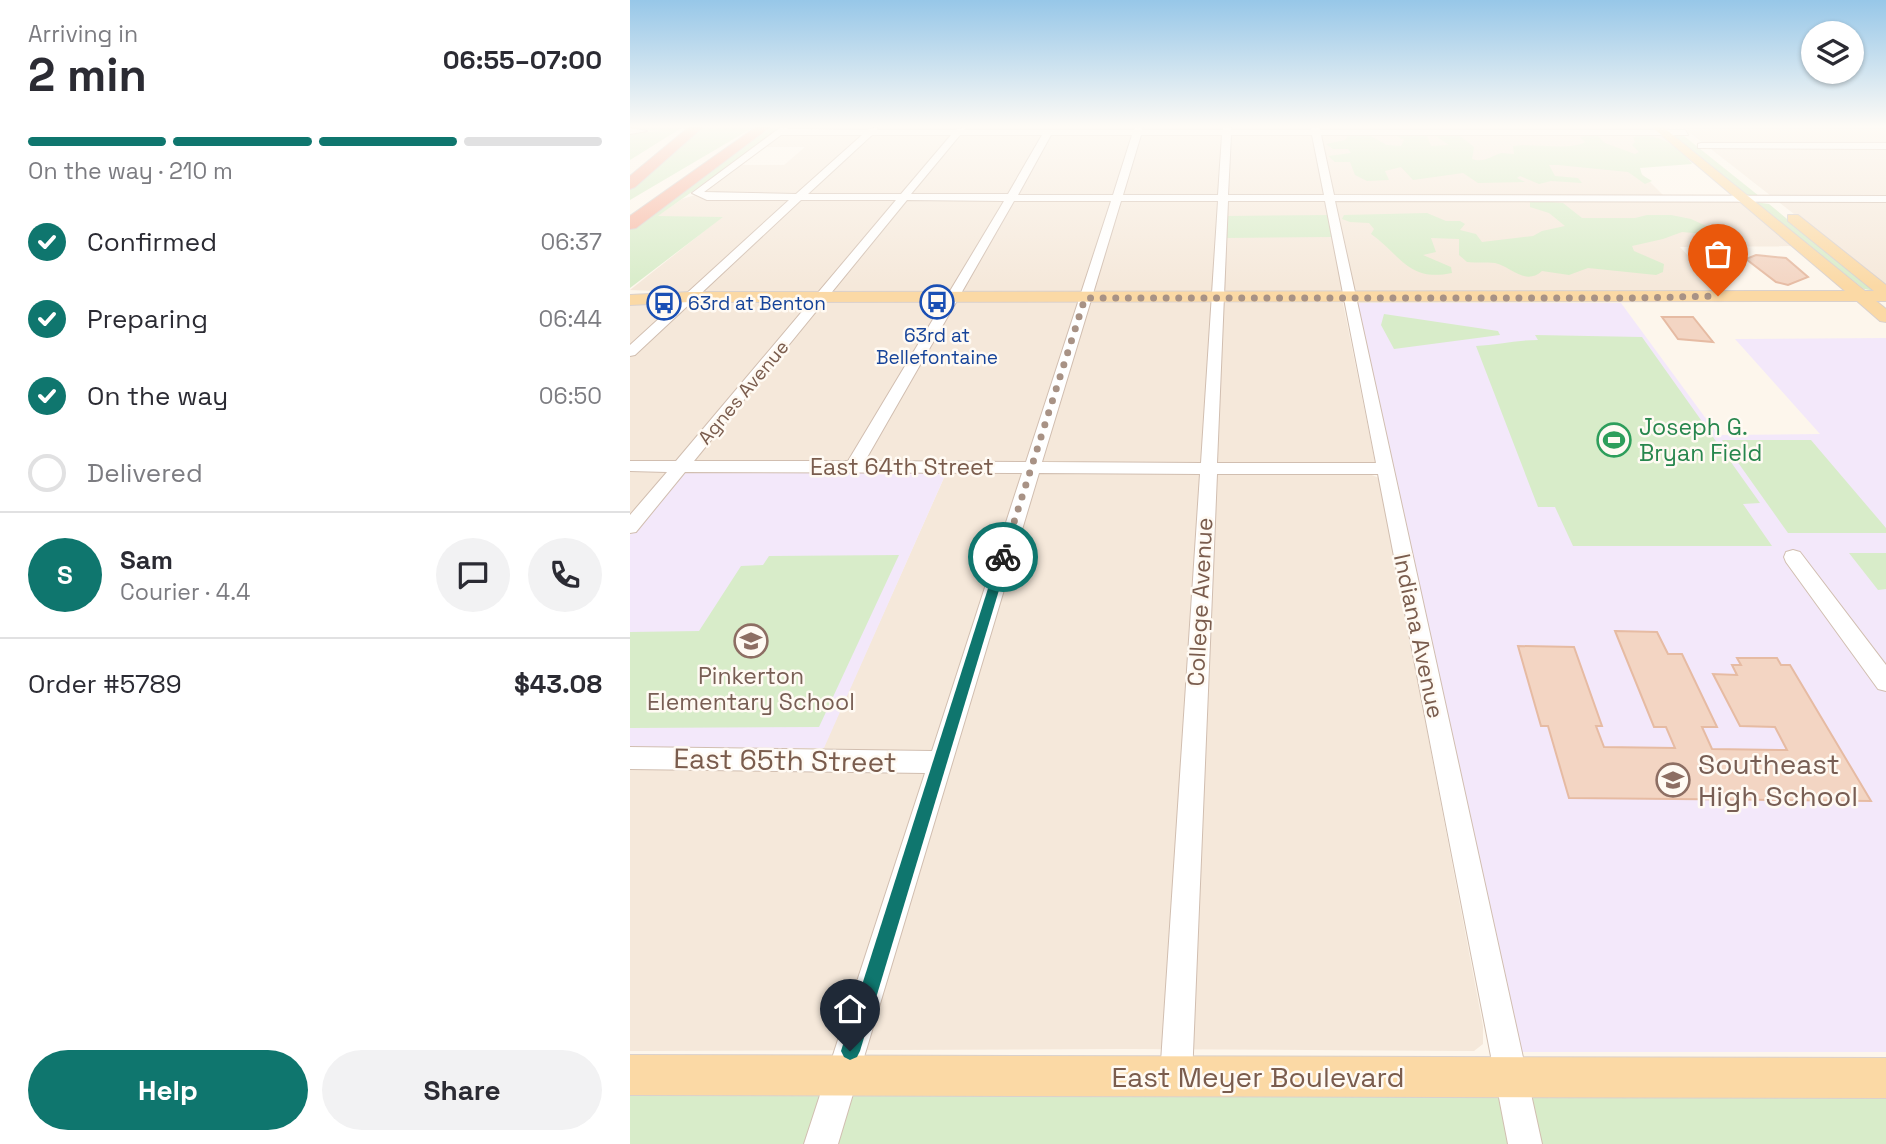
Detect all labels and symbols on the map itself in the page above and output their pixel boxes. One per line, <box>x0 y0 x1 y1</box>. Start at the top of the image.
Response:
pin <box>1688 224 1748 296</box>
bus stop icon: 63rd at Bellefontaine <box>918 283 956 321</box>
bus stop icon: 63rd at Benton <box>645 284 683 322</box>
place label: 63rd at Benton <box>688 291 826 316</box>
place label: 63rd at Bellefontaine <box>876 323 998 370</box>
street label: Agnes Avenue <box>692 335 794 450</box>
place label: Joseph G. Bryan Field <box>1639 412 1762 468</box>
sports icon: Joseph G. Bryan Field <box>1595 421 1633 459</box>
street label: East 64th Street <box>810 452 994 482</box>
street label: College Avenue <box>1181 517 1219 687</box>
courier <box>968 522 1038 592</box>
street label: Indiana Avenue <box>1387 551 1451 721</box>
school or university icon: Pinkerton Elementary School <box>732 622 770 660</box>
place label: Pinkerton Elementary School <box>647 661 855 717</box>
street label: East 65th Street <box>673 740 897 780</box>
place label: Southeast High School <box>1698 746 1858 814</box>
school or university icon: Southeast High School <box>1654 761 1692 799</box>
pin <box>820 979 880 1051</box>
street label: East Meyer Boulevard <box>1111 1059 1405 1095</box>

